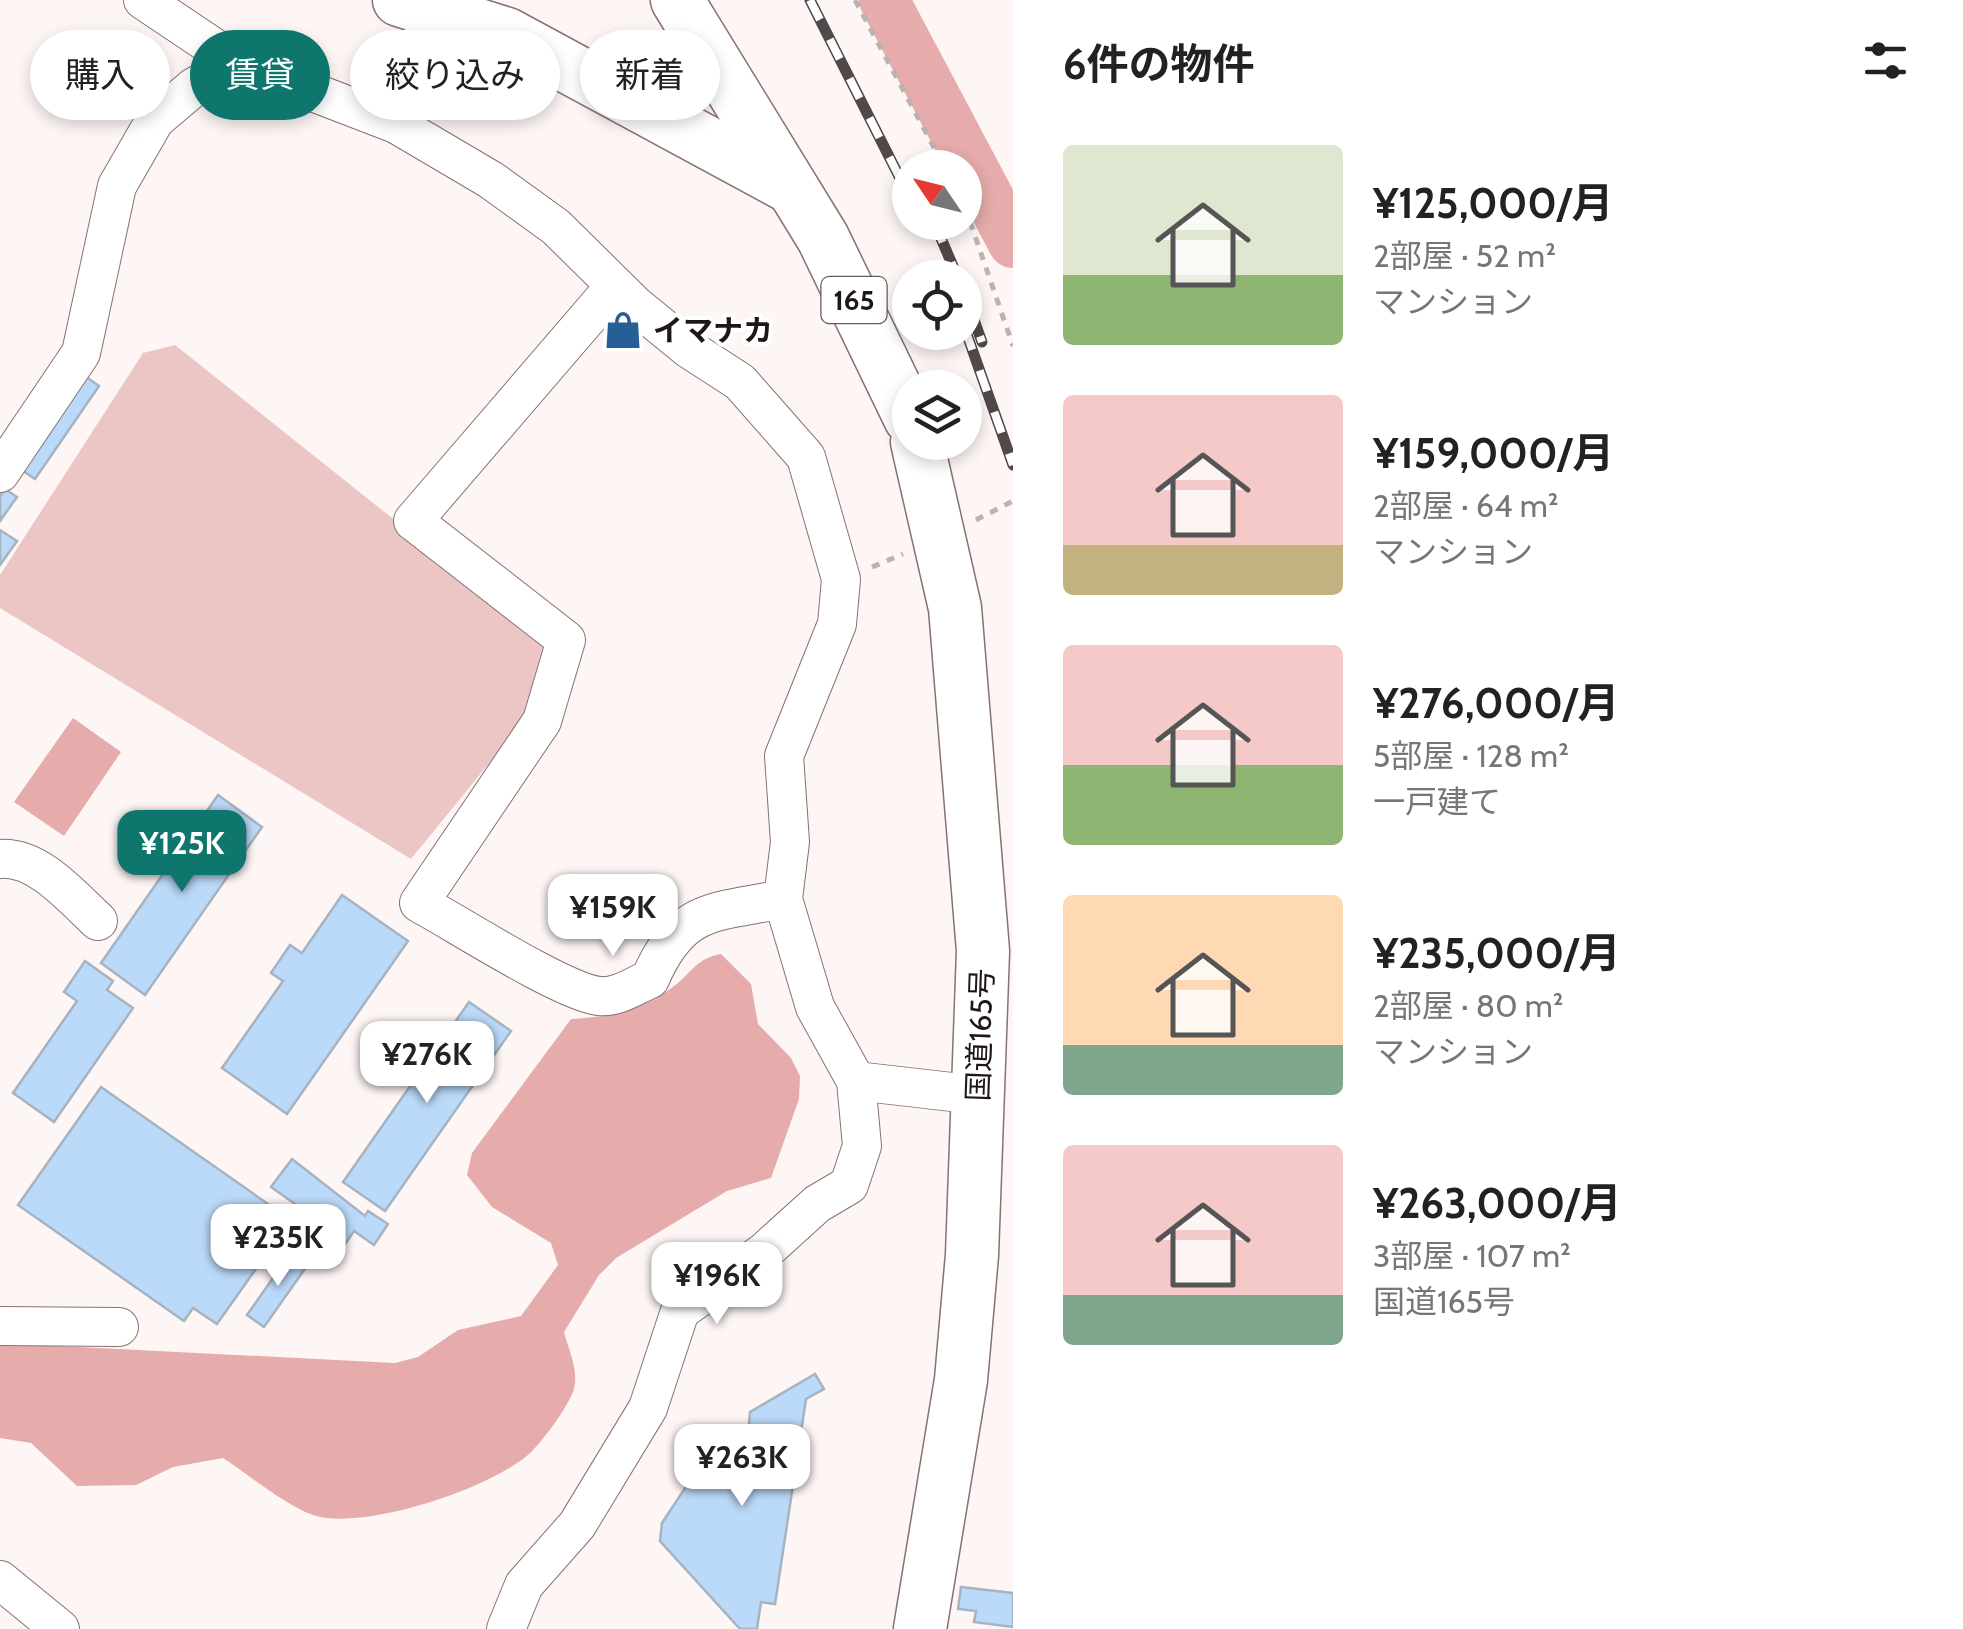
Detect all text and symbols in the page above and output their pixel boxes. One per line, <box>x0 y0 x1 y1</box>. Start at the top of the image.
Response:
chip: 購入 <box>30 30 170 120</box>
chip: 賃貸 <box>190 30 330 120</box>
chip: 絞り込み <box>350 30 560 120</box>
chip: 新着 <box>580 30 720 120</box>
icon: filters <box>1858 33 1913 88</box>
text: 6件の物件 <box>1063 38 1255 90</box>
north arrow <box>892 150 982 240</box>
map controls <box>892 150 982 460</box>
text: ¥125,000/月 <box>1373 177 1614 229</box>
icon: home <box>1143 185 1263 305</box>
text: 2部屋 · 52 m² <box>1373 236 1556 275</box>
button: locate <box>892 260 982 350</box>
road number: 165 <box>822 277 886 323</box>
text: マンション <box>1373 282 1533 321</box>
shop icon: イマナカ <box>602 309 644 351</box>
place label: イマナカ <box>653 312 773 349</box>
button: layers <box>892 370 982 460</box>
text: ¥159,000/月 <box>1373 427 1614 479</box>
icon: home <box>1143 435 1263 555</box>
text: 2部屋 · 64 m² <box>1373 486 1558 525</box>
text: マンション <box>1373 532 1533 571</box>
text: ¥276,000/月 <box>1373 677 1620 729</box>
icon: home <box>1143 685 1263 805</box>
text: 5部屋 · 128 m² <box>1373 736 1569 775</box>
text: 一戸建て <box>1373 782 1501 821</box>
pin: ¥125K <box>112 810 252 895</box>
text: ¥125K <box>139 823 225 862</box>
pin: ¥159K <box>543 874 683 959</box>
text: ¥159K <box>570 887 656 926</box>
text: ¥235,000/月 <box>1373 927 1621 979</box>
icon: home <box>1143 935 1263 1055</box>
street label: 国道165号 <box>959 968 1001 1102</box>
text: 2部屋 · 80 m² <box>1373 986 1563 1025</box>
pin: ¥276K <box>357 1021 497 1106</box>
text: マンション <box>1373 1032 1533 1071</box>
text: ¥276K <box>382 1034 472 1073</box>
text: ¥263,000/月 <box>1373 1177 1622 1229</box>
icon: home <box>1143 1185 1263 1305</box>
pin: ¥235K <box>208 1204 348 1289</box>
text: ¥235K <box>233 1217 323 1256</box>
text: 3部屋 · 107 m² <box>1373 1236 1571 1275</box>
pin: ¥196K <box>647 1242 787 1327</box>
text: ¥196K <box>673 1255 761 1294</box>
text: 国道165号 <box>1373 1282 1515 1321</box>
pin: ¥263K <box>672 1424 812 1509</box>
text: ¥263K <box>696 1437 788 1476</box>

